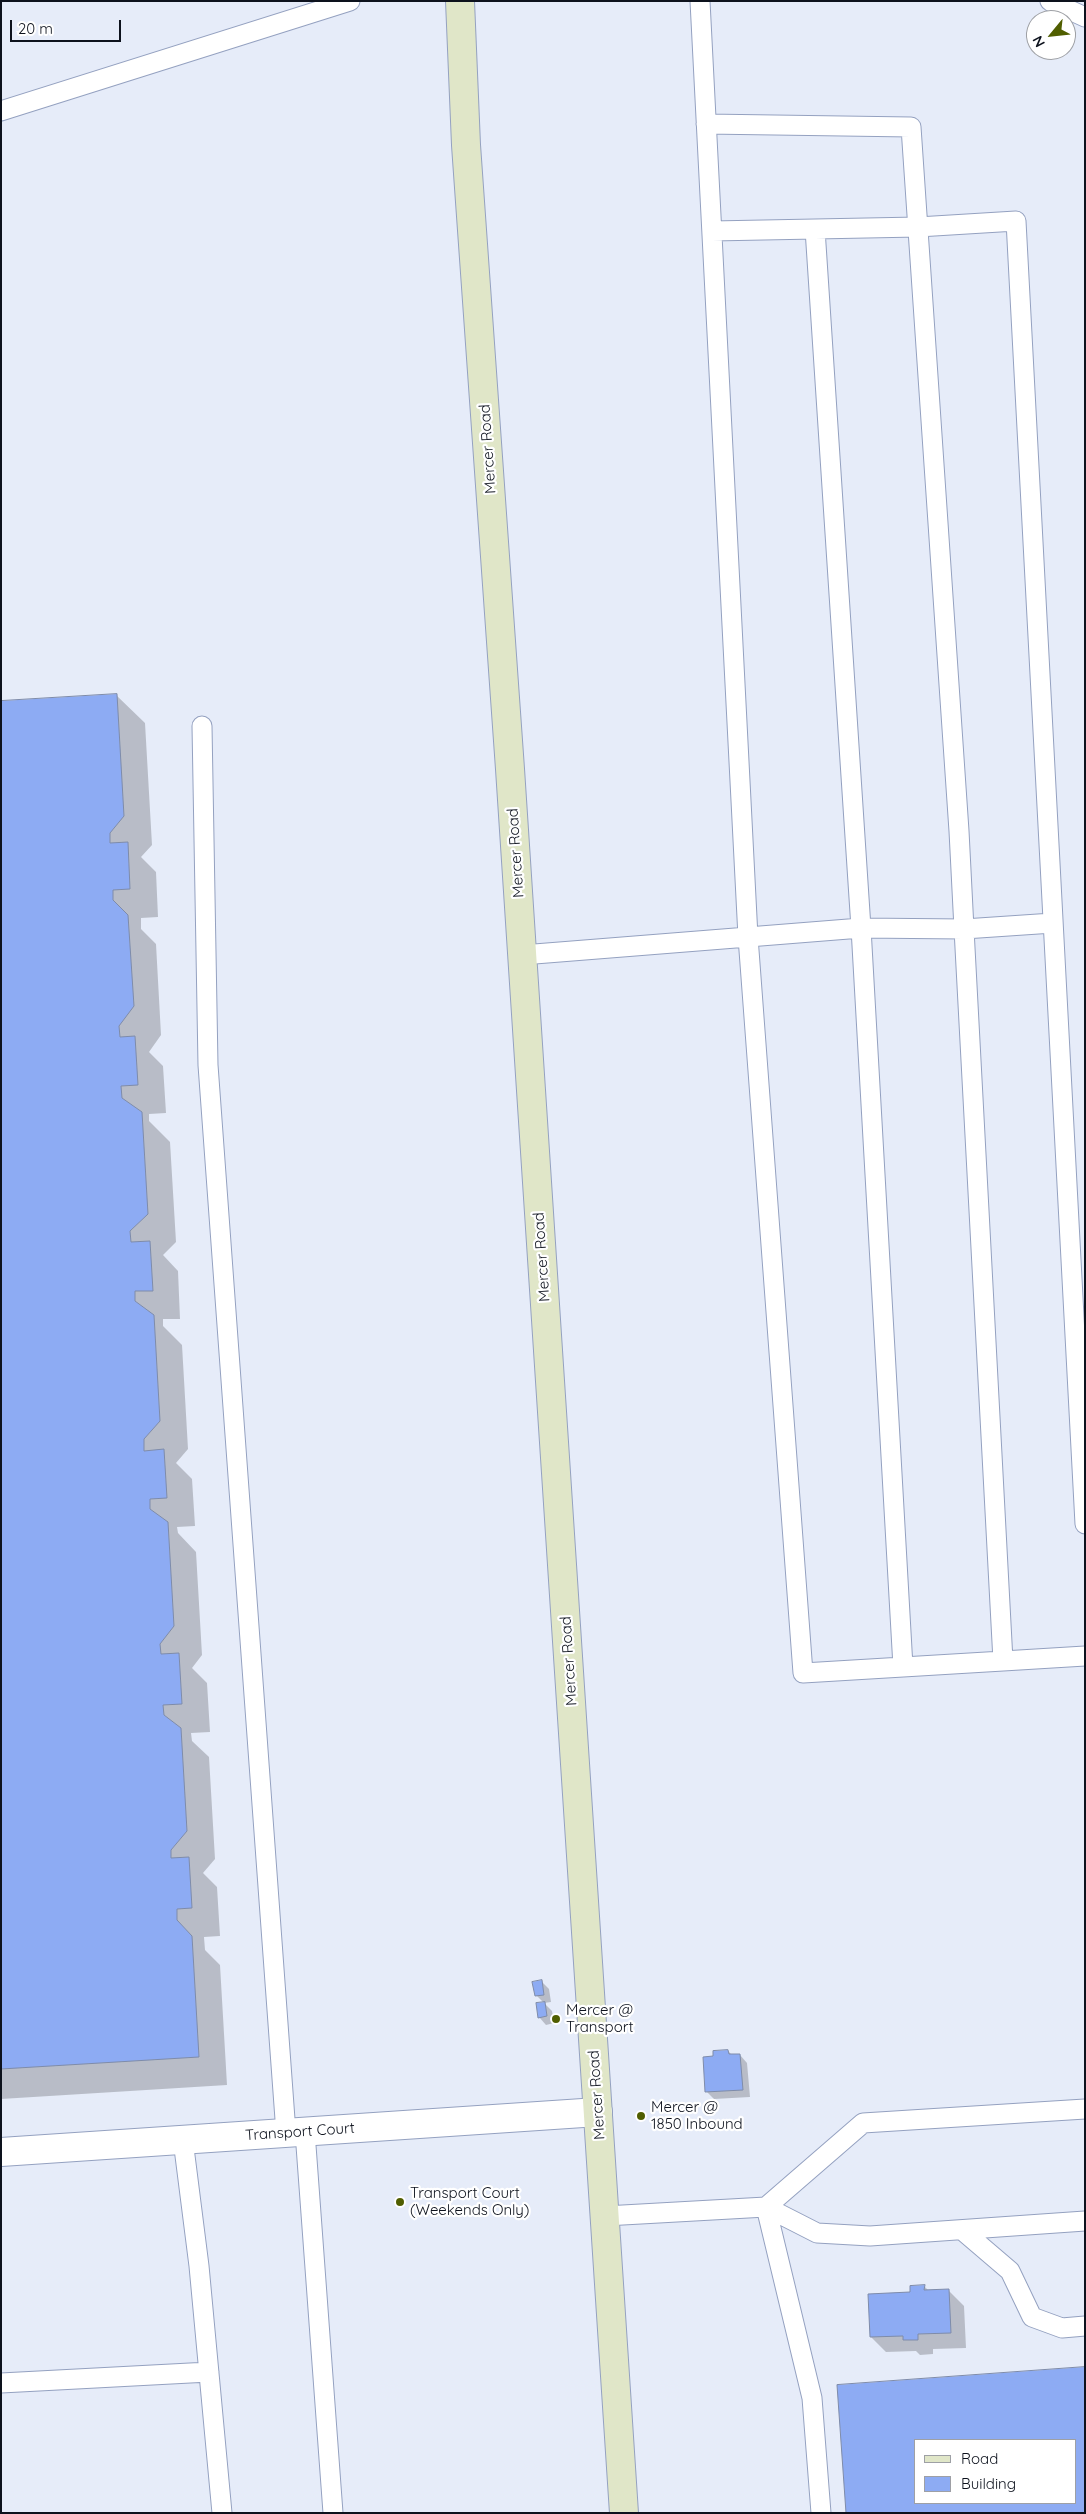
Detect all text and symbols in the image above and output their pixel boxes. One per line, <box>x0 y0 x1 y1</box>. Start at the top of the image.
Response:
scale bar <box>12 10 124 42</box>
north arrow <box>1026 10 1076 60</box>
text: 20 m <box>18 19 53 38</box>
text: N <box>1028 33 1049 50</box>
street label: Mercer Road <box>476 404 500 494</box>
street label: Mercer Road <box>504 808 528 898</box>
street label: Mercer Road <box>530 1212 554 1302</box>
street label: Mercer Road <box>557 1616 581 1706</box>
place label: Mercer @ Transport <box>566 2001 634 2036</box>
marker: Mercer @ Transport <box>550 2013 562 2025</box>
street label: Mercer Road <box>585 2050 609 2140</box>
place label: Mercer @ 1850 Inbound <box>651 2098 743 2133</box>
marker: Mercer @ 1850 Inbound <box>635 2110 647 2122</box>
street label: Transport Court <box>245 2119 355 2145</box>
place label: Transport Court (Weekends Only) <box>410 2184 529 2219</box>
marker: Transport Court (Weekends Only) <box>394 2196 406 2208</box>
legend <box>914 2439 1076 2504</box>
text: Road <box>961 2449 998 2468</box>
text: Building <box>961 2474 1016 2493</box>

